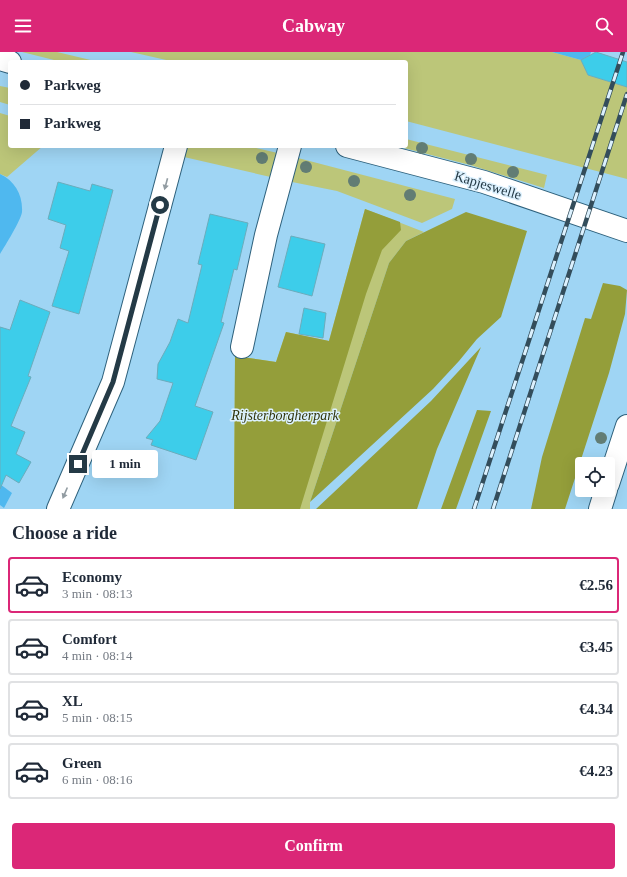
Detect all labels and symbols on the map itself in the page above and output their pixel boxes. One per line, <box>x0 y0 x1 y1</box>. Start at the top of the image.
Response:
street label: Kapjeswelle <box>453 168 523 203</box>
one-way arrow <box>163 178 169 190</box>
route start <box>151 196 169 214</box>
park label: Rijsterborgherpark <box>230 408 340 423</box>
callout: 1 min <box>92 450 158 478</box>
route end <box>69 455 87 473</box>
one-way arrow <box>62 487 68 499</box>

